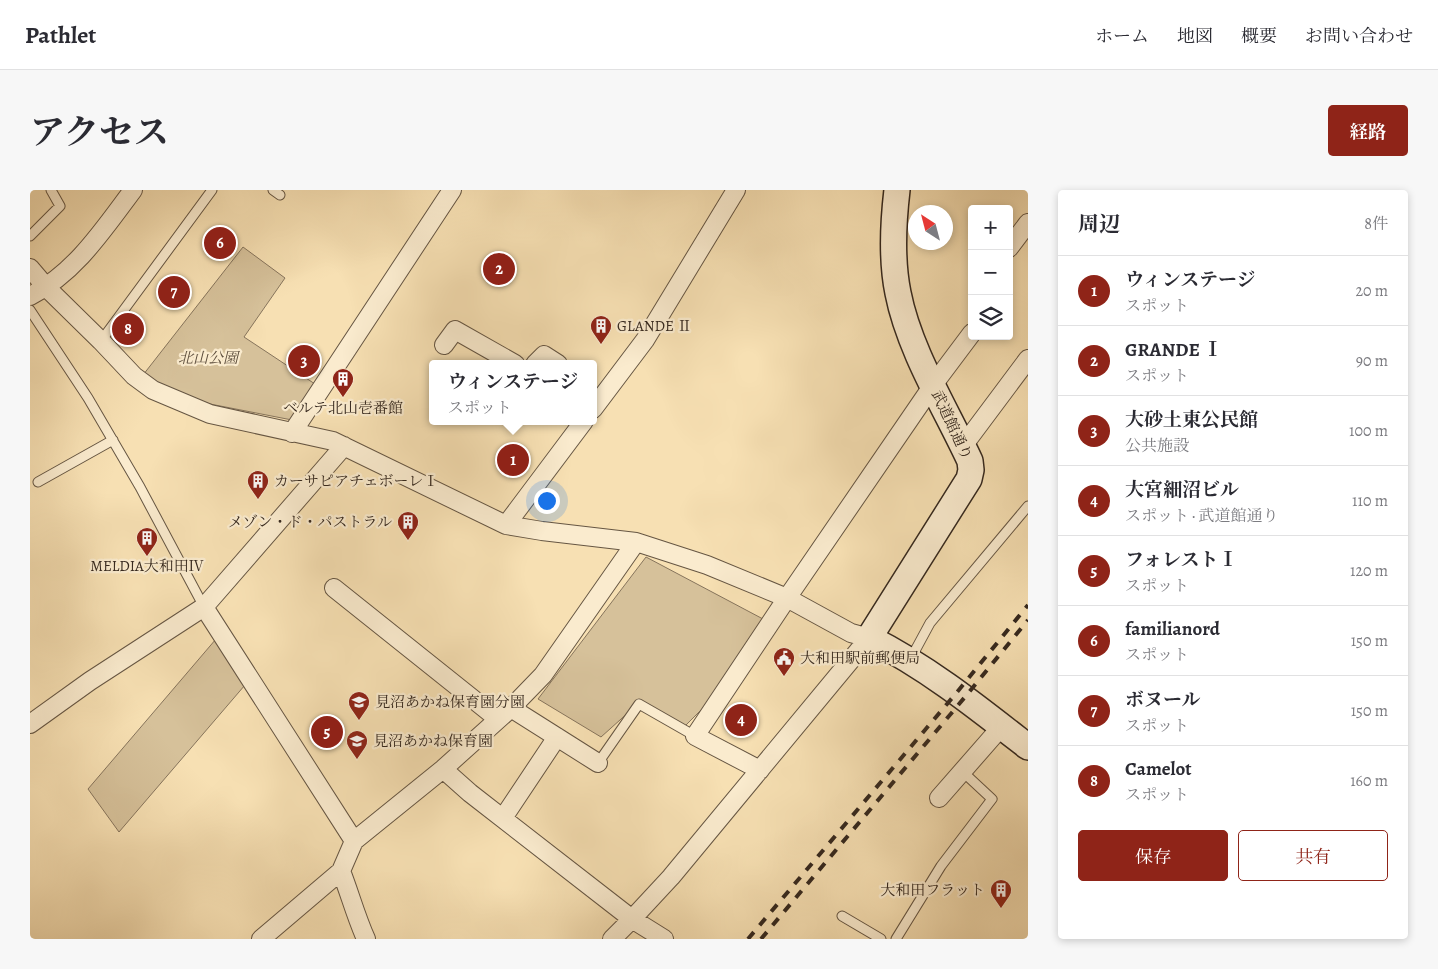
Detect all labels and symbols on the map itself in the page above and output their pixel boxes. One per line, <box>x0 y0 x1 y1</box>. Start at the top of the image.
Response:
north arrow <box>908 205 953 250</box>
pin: 6 <box>204 224 236 262</box>
pin: 2 <box>483 250 515 288</box>
pin: 7 <box>158 273 190 311</box>
pin: 8 <box>112 310 144 348</box>
building icon: GLANDE Ⅱ <box>589 314 613 345</box>
place label: GLANDE Ⅱ <box>617 316 692 336</box>
pin: 3 <box>288 342 320 380</box>
park label: 北山公園 <box>178 348 241 368</box>
building icon: ベルテ北山壱番館 <box>331 367 355 398</box>
street label: 武道館通り <box>927 387 977 463</box>
place label: ベルテ北山壱番館 <box>283 398 403 418</box>
pin: 1 <box>497 441 529 479</box>
building icon: カーサピアチェボーレⅠ <box>246 469 270 500</box>
place label: カーサピアチェボーレⅠ <box>274 471 438 491</box>
your location <box>534 488 560 514</box>
building icon: メゾン・ド・パストラル <box>396 510 420 541</box>
place label: メゾン・ド・パストラル <box>228 512 392 532</box>
building icon: MELDIA大和田Ⅳ <box>135 526 159 557</box>
place label: MELDIA大和田Ⅳ <box>90 556 204 576</box>
public building icon: 大和田駅前郵便局 <box>772 646 796 677</box>
place label: 大和田駅前郵便局 <box>800 648 920 668</box>
school or university icon: 見沼あかね保育園分園 <box>347 690 371 721</box>
place label: 見沼あかね保育園分園 <box>375 692 525 712</box>
pin: 4 <box>725 701 757 739</box>
pin: 5 <box>311 713 343 751</box>
school or university icon: 見沼あかね保育園 <box>345 729 369 760</box>
place label: 見沼あかね保育園 <box>373 731 493 751</box>
building icon: 大和田フラット <box>989 878 1013 909</box>
place label: 大和田フラット <box>880 880 985 900</box>

